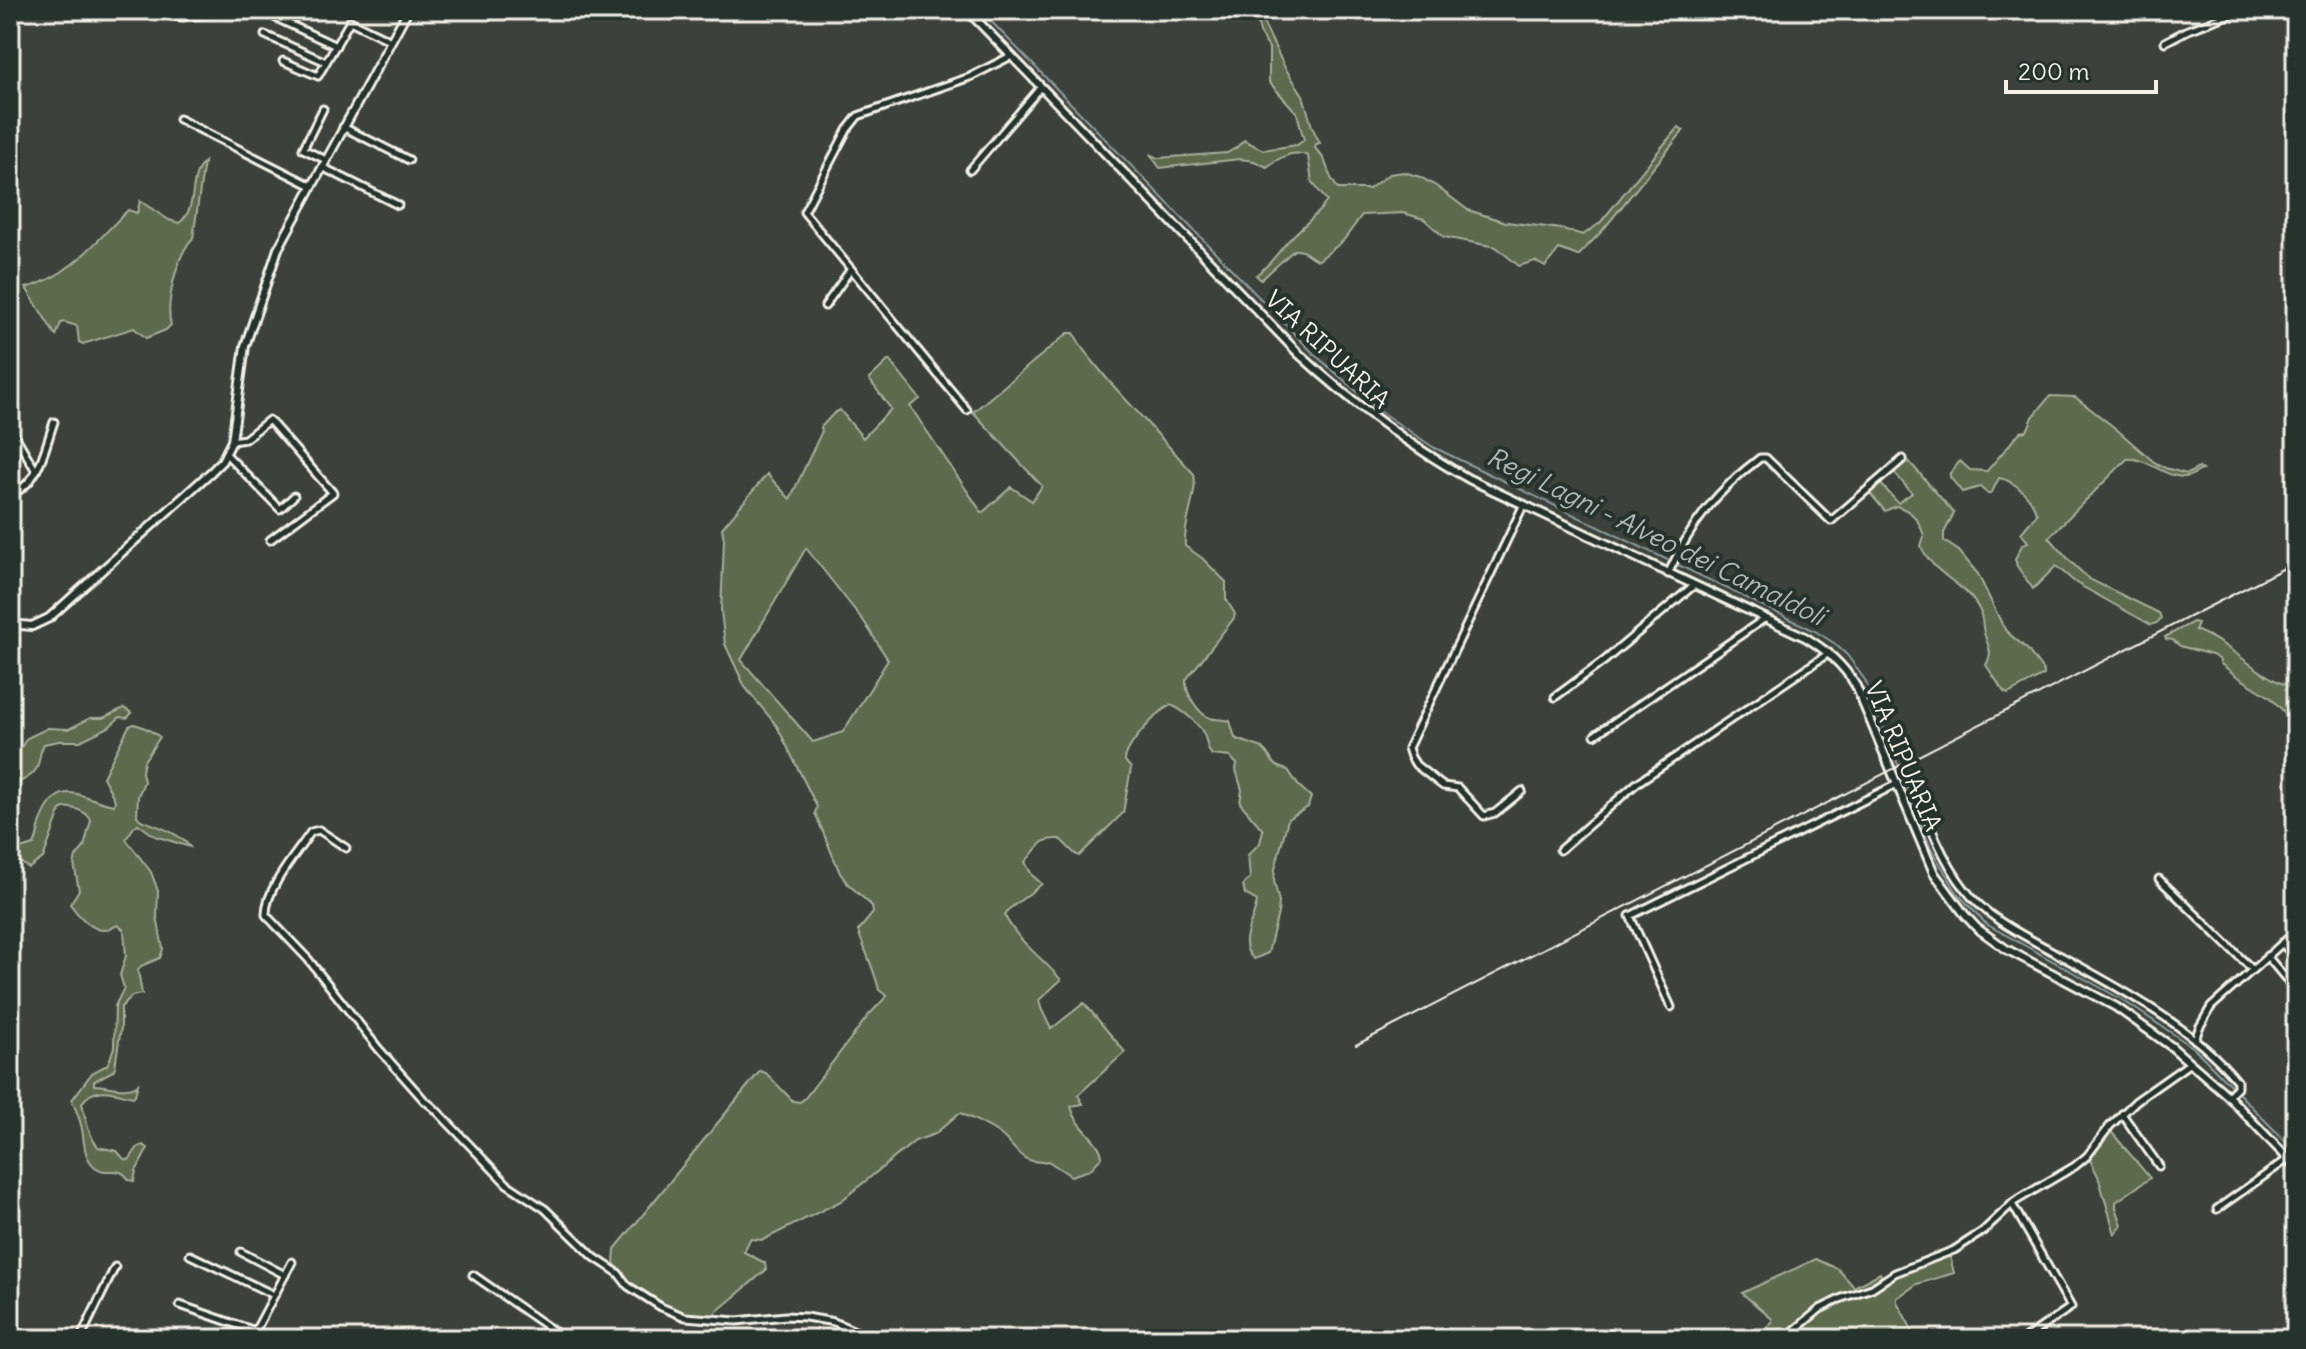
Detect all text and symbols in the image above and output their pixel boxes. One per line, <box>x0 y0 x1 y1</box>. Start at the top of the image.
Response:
scale bar <box>2006 44 2156 94</box>
text: 200 m <box>2018 56 2090 86</box>
street label: VIA RIPUARIA <box>1259 284 1397 414</box>
water label: Regi Lagni - Alveo dei Camaldoli <box>1482 440 1833 634</box>
street label: VIA RIPUARIA <box>1859 677 1949 835</box>

